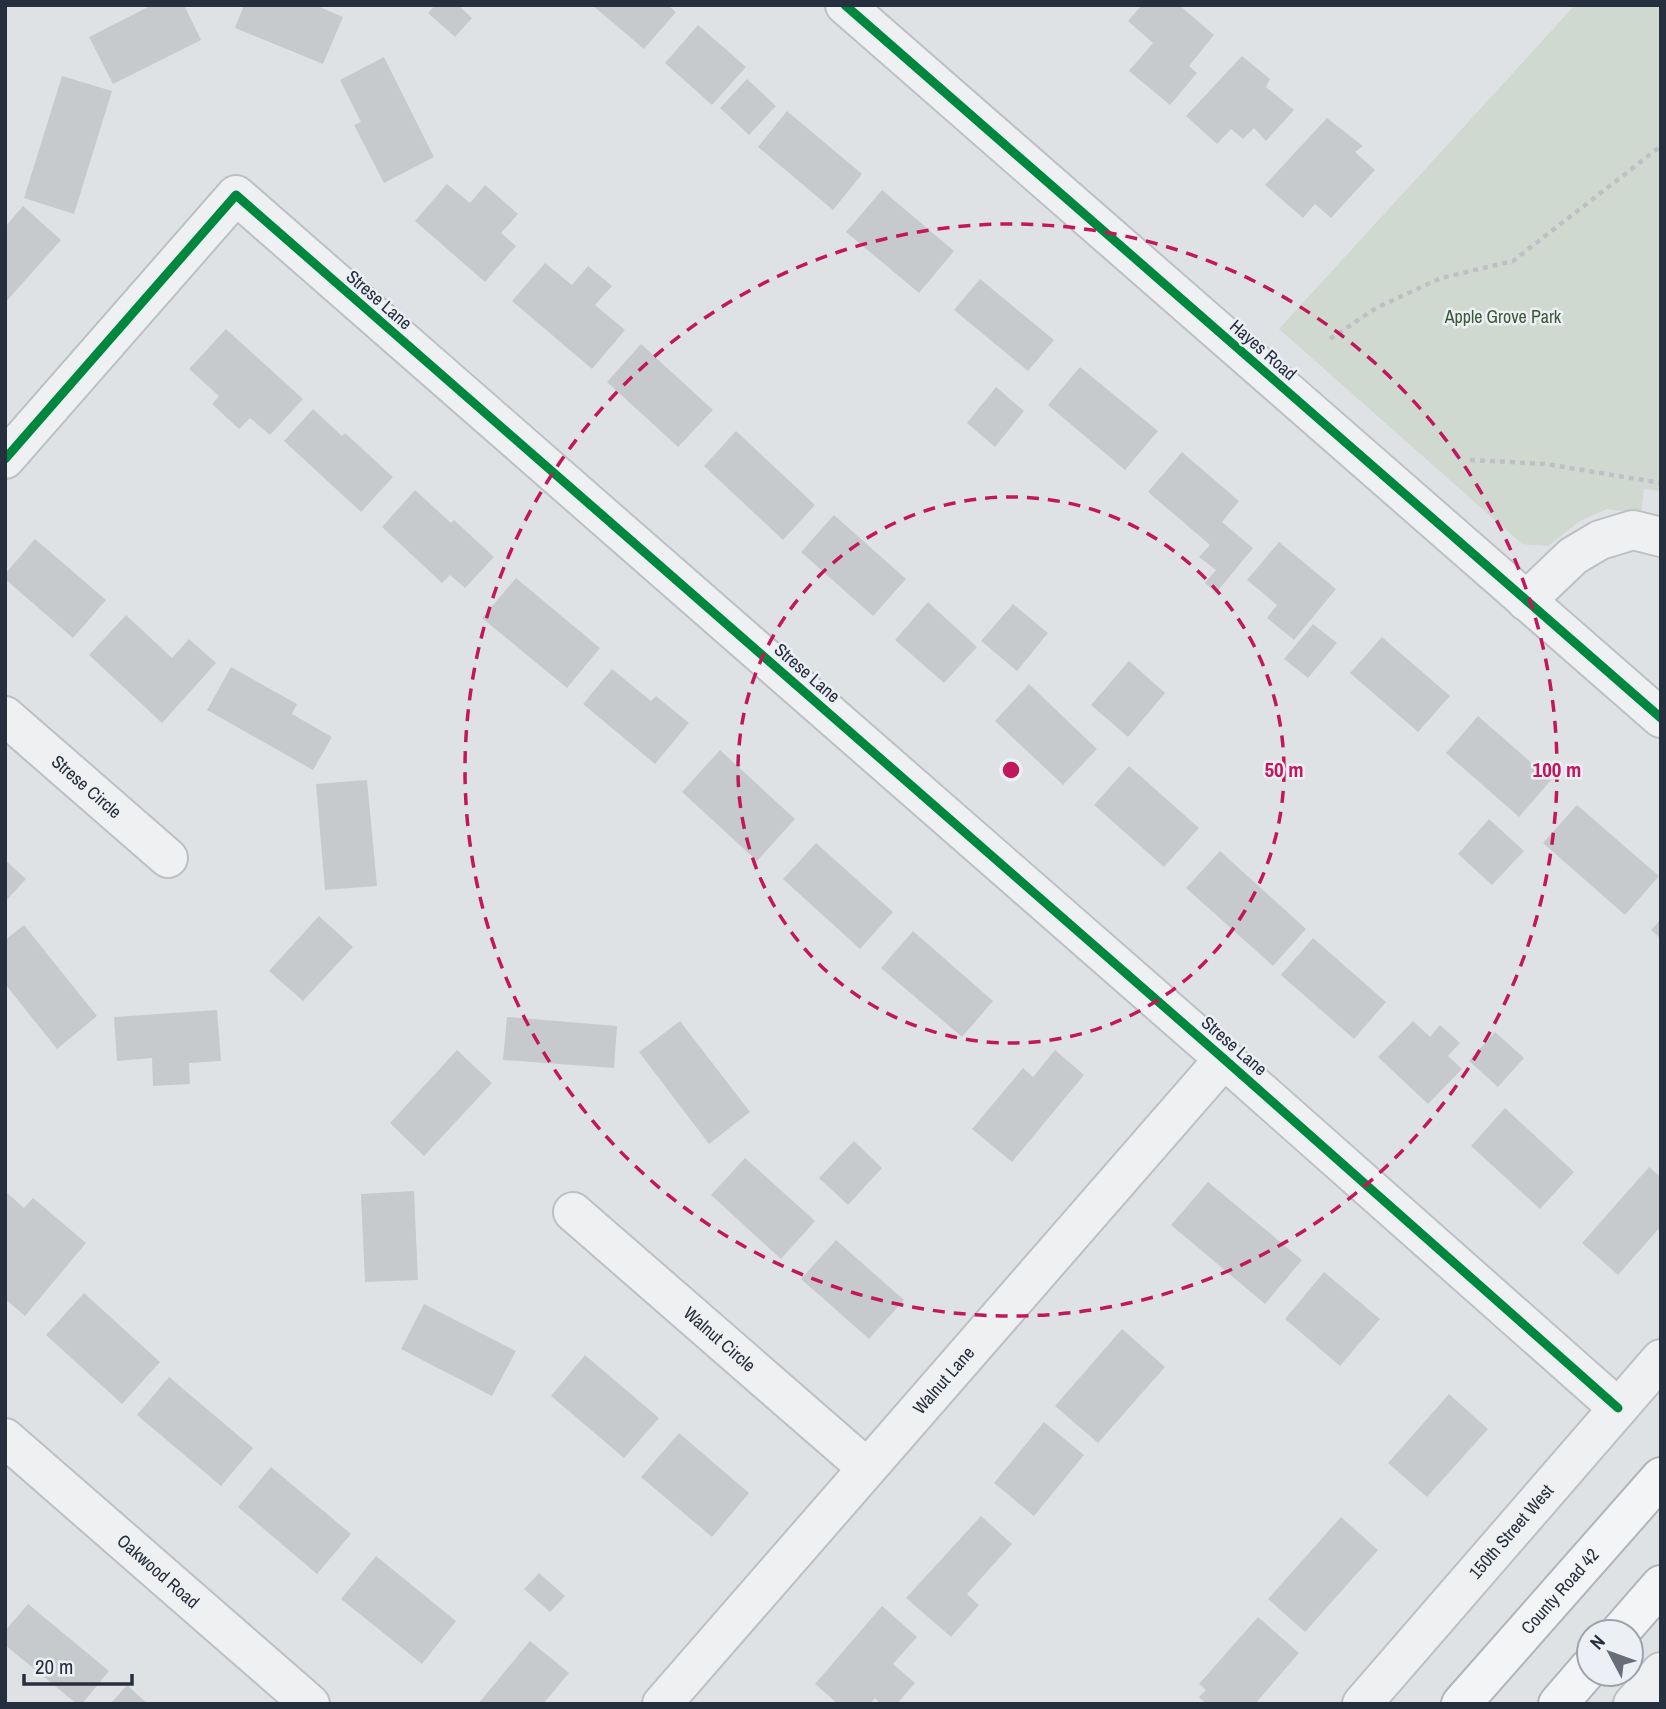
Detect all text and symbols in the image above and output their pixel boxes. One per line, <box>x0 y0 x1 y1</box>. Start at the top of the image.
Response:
street label: Strese Lane <box>341 264 418 335</box>
park label: Apple Grove Park <box>1444 304 1562 329</box>
street label: Hayes Road <box>1224 314 1302 386</box>
street label: Strese Lane <box>769 637 846 708</box>
street label: Strese Circle <box>46 749 127 824</box>
text: 50 m <box>1264 755 1304 784</box>
text: 100 m <box>1533 755 1581 784</box>
centre of rings <box>999 758 1023 782</box>
street label: Strese Lane <box>1196 1010 1273 1081</box>
street label: Walnut Circle <box>678 1301 761 1377</box>
street label: Walnut Lane <box>907 1341 980 1420</box>
street label: 150th Street West <box>1463 1479 1559 1584</box>
street label: Oakwood Road <box>112 1528 205 1614</box>
street label: County Road 42 <box>1515 1543 1604 1639</box>
north arrow <box>1575 1618 1645 1688</box>
text: N <box>1584 1629 1611 1655</box>
scale bar <box>24 1642 133 1686</box>
text: 20 m <box>35 1652 73 1681</box>

